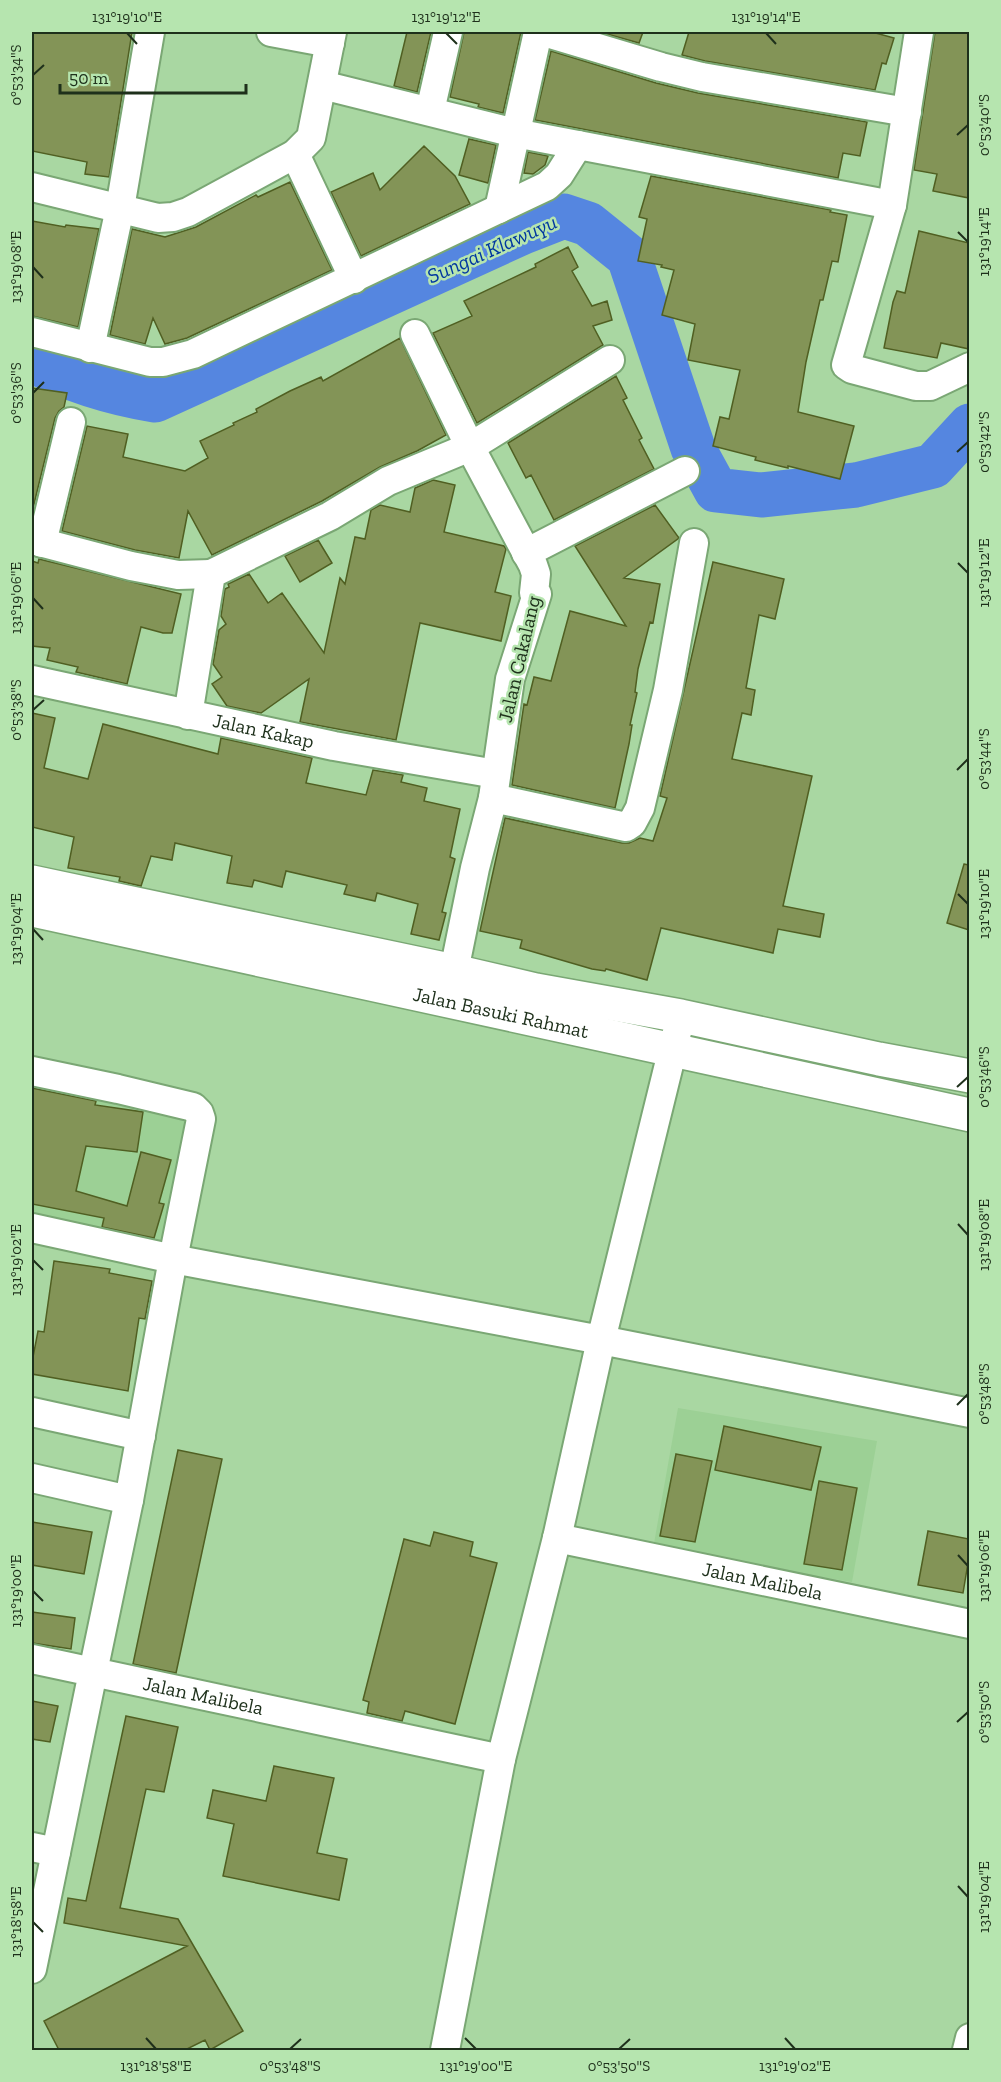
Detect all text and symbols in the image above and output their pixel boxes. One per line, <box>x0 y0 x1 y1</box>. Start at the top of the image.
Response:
text: 131°19'10"E <box>92 8 162 26</box>
text: 131°19'12"E <box>411 8 481 26</box>
text: 131°19'14"E <box>731 8 801 26</box>
text: 0°53'34"S <box>7 44 25 106</box>
scale bar <box>60 57 246 95</box>
text: 50 m <box>69 67 109 89</box>
text: 0°53'40"S <box>975 94 993 156</box>
text: 131°19'14"E <box>975 207 993 277</box>
water label: Sungai Klawuyu <box>423 209 561 288</box>
text: 131°19'08"E <box>7 231 25 303</box>
text: 0°53'36"S <box>7 362 25 424</box>
text: 0°53'42"S <box>975 411 993 473</box>
text: 131°19'12"E <box>975 538 993 608</box>
text: 131°19'06"E <box>7 562 25 634</box>
street label: Jalan Cakalang <box>493 593 545 725</box>
text: 0°53'38"S <box>7 679 25 741</box>
street label: Jalan Kakap <box>211 708 316 753</box>
text: 0°53'44"S <box>975 728 993 790</box>
text: 131°19'10"E <box>975 869 993 939</box>
text: 131°19'04"E <box>7 893 25 965</box>
street label: Jalan Basuki Rahmat <box>411 982 592 1043</box>
text: 0°53'46"S <box>975 1046 993 1108</box>
text: 131°19'08"E <box>975 1199 993 1271</box>
text: 131°19'02"E <box>7 1224 25 1296</box>
text: 0°53'48"S <box>975 1363 993 1425</box>
text: 131°19'06"E <box>975 1530 993 1602</box>
text: 131°19'00"E <box>7 1554 25 1627</box>
street label: Jalan Malibela <box>700 1557 825 1605</box>
street label: Jalan Malibela <box>141 1671 266 1720</box>
text: 0°53'50"S <box>975 1681 993 1743</box>
text: 131°19'04"E <box>975 1861 993 1933</box>
text: 131°18'58"E <box>7 1886 25 1958</box>
text: 131°18'58"E <box>120 2057 192 2075</box>
text: 0°53'48"S <box>259 2057 321 2075</box>
text: 131°19'00"E <box>440 2057 513 2075</box>
text: 0°53'50"S <box>588 2057 650 2075</box>
text: 131°19'02"E <box>759 2057 831 2075</box>

